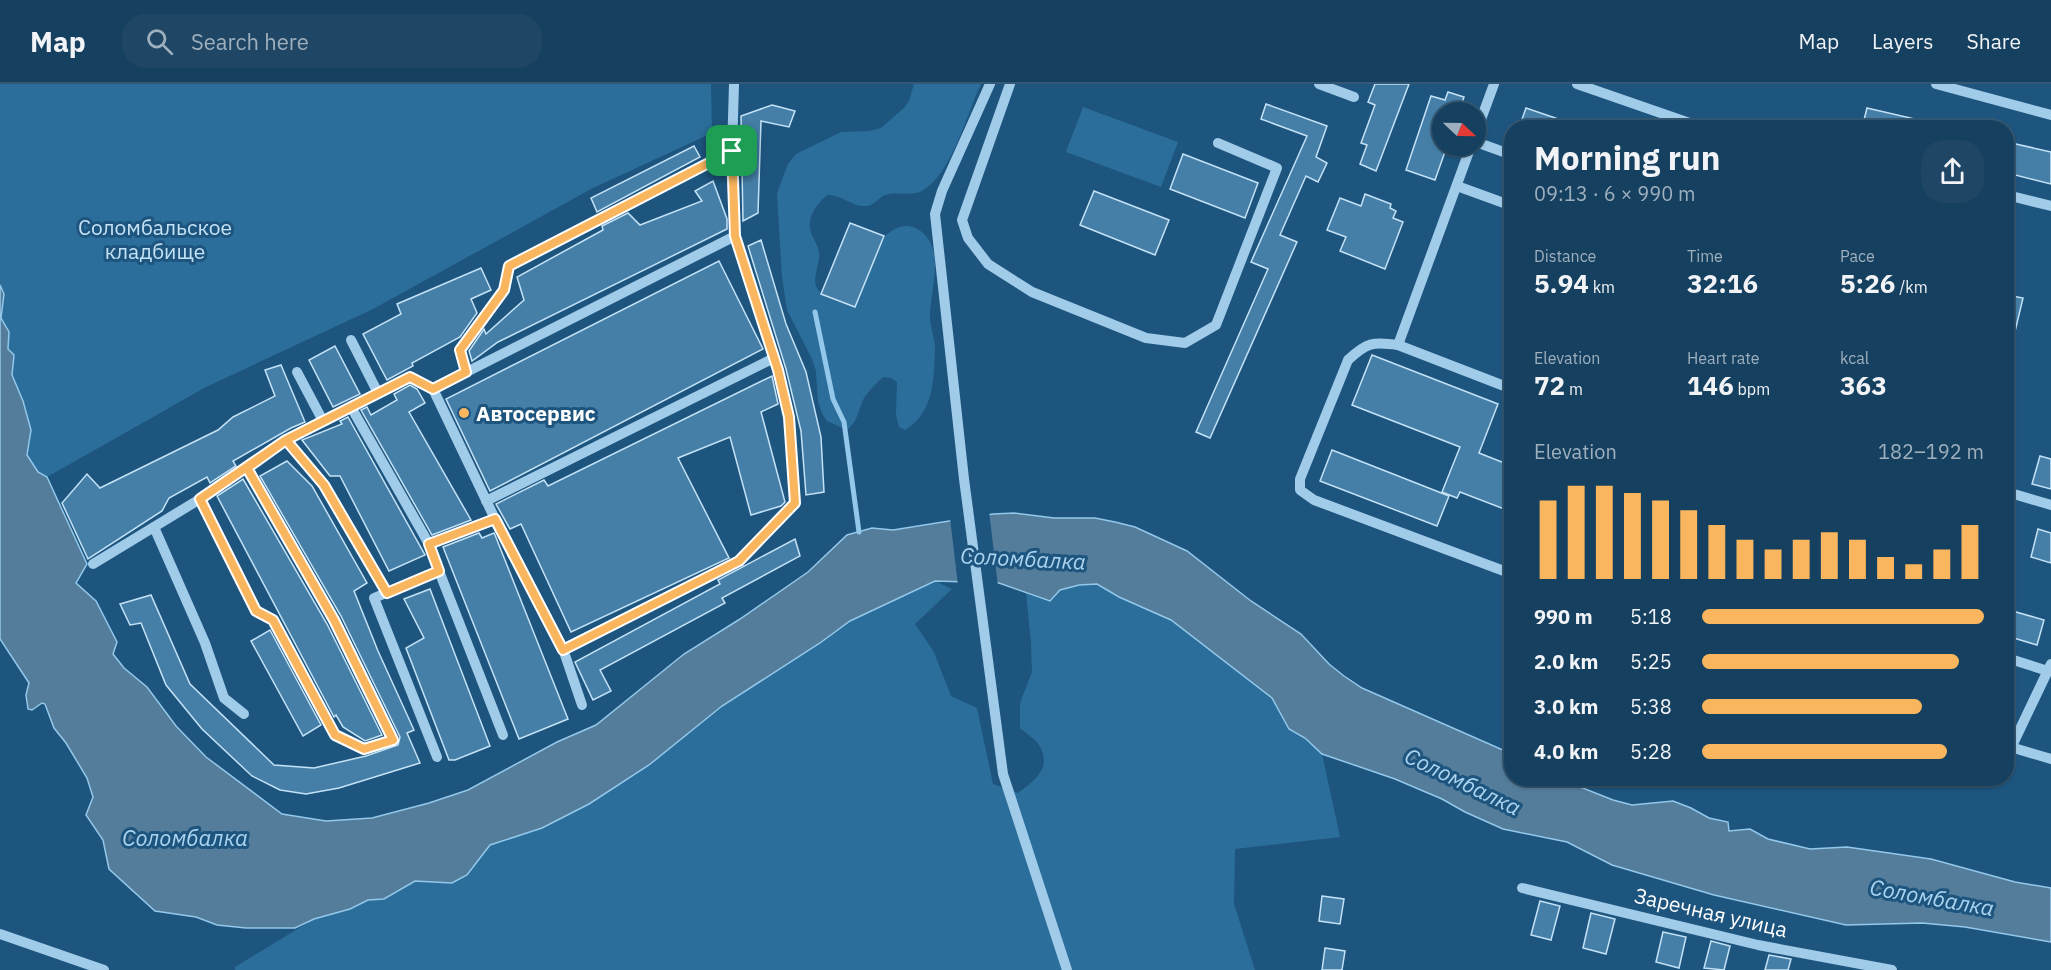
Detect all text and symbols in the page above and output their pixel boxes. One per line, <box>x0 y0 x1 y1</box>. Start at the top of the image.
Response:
search box <box>122 14 542 68</box>
text: Map <box>30 23 86 60</box>
icon: search <box>143 25 176 58</box>
text: Search here <box>191 27 309 56</box>
text: Map <box>1799 27 1839 55</box>
text: Layers <box>1872 27 1934 55</box>
text: Share <box>1967 27 2021 55</box>
north arrow <box>1432 102 1486 156</box>
map controls <box>1432 102 1486 156</box>
pin <box>706 125 757 176</box>
icon: arrive <box>715 134 748 167</box>
text: Morning run <box>1534 136 1720 179</box>
button: share <box>1921 140 1984 203</box>
text: 09:13 · 6 × 990 m <box>1534 180 1695 207</box>
park label: Соломбальское кладбище <box>78 213 232 265</box>
text: Distance <box>1534 246 1596 266</box>
text: Time <box>1687 246 1723 266</box>
text: Pace <box>1840 246 1875 266</box>
text: 5.94 <box>1534 266 1589 300</box>
text: 32:16 <box>1687 266 1758 300</box>
text: 5:26 <box>1840 266 1895 300</box>
text: km <box>1589 277 1615 297</box>
text: /km <box>1895 277 1928 297</box>
text: Elevation <box>1534 348 1600 368</box>
text: Heart rate <box>1687 348 1760 368</box>
text: kcal <box>1840 348 1869 368</box>
text: 72 <box>1534 368 1565 402</box>
text: 146 <box>1687 368 1734 402</box>
text: 363 <box>1840 368 1887 402</box>
text: m <box>1565 379 1583 399</box>
text: bpm <box>1734 379 1770 399</box>
place label: Автосервис <box>476 399 596 427</box>
marker: Автосервис <box>457 406 471 420</box>
text: Elevation <box>1534 438 1617 465</box>
text: 182–192 m <box>1878 438 1984 465</box>
water label: Соломбалка <box>960 540 1086 576</box>
text: 990 m <box>1534 603 1593 630</box>
text: 5:18 <box>1630 603 1672 630</box>
text: 2.0 km <box>1534 648 1598 675</box>
text: 5:25 <box>1630 648 1672 675</box>
text: 3.0 km <box>1534 693 1598 720</box>
text: 5:38 <box>1630 693 1672 720</box>
text: 4.0 km <box>1534 738 1598 765</box>
text: 5:28 <box>1630 738 1672 765</box>
water label: Соломбалка <box>1400 740 1526 822</box>
water label: Соломбалка <box>122 823 248 852</box>
water label: Соломбалка <box>1868 872 1996 922</box>
street label: Заречная улица <box>1632 881 1790 943</box>

